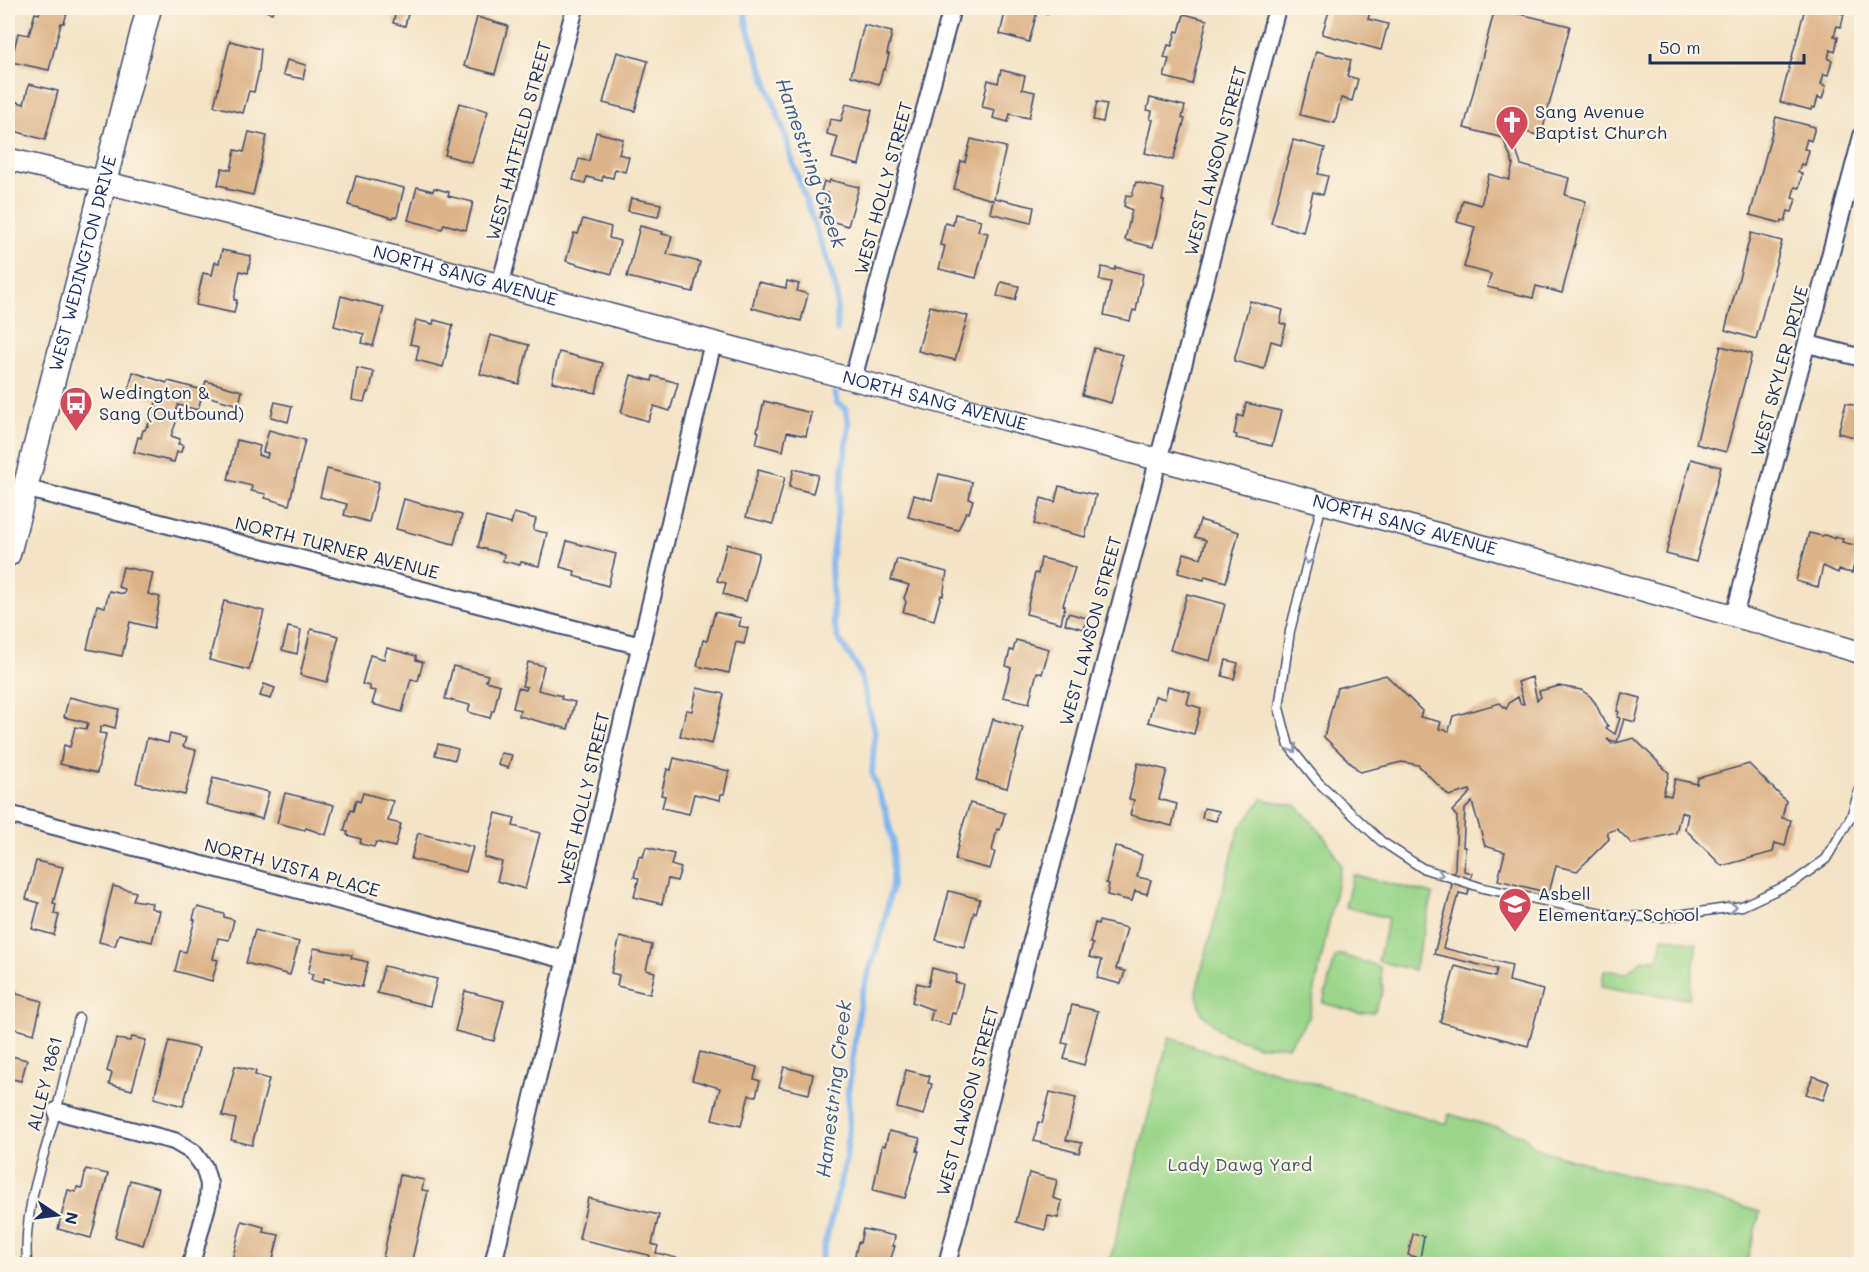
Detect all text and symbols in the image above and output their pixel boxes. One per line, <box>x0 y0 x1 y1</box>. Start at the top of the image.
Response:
scale bar <box>1650 27 1804 65</box>
text: 50 m <box>1659 35 1701 59</box>
street label: WEST HATFIELD STREET <box>480 38 556 243</box>
street label: WEST LAWSON STREET <box>1178 63 1252 258</box>
water label: Hamestring Creek <box>771 74 853 252</box>
street label: WEST HOLLY STREET <box>848 99 918 277</box>
place label: Sang Avenue Baptist Church <box>1535 99 1667 144</box>
church icon: Sang Avenue Baptist Church <box>1494 104 1530 151</box>
street label: WEST WEDINGTON DRIVE <box>43 153 121 374</box>
street label: NORTH SANG AVENUE <box>371 239 560 311</box>
street label: WEST SKYLER DRIVE <box>1745 283 1813 459</box>
street label: NORTH SANG AVENUE <box>840 364 1030 436</box>
place label: Wedington & Sang (Outbound) <box>99 380 244 425</box>
bus stop icon: Wedington & Sang (Outbound) <box>58 385 94 432</box>
street label: NORTH SANG AVENUE <box>1310 488 1500 560</box>
street label: NORTH TURNER AVENUE <box>233 510 442 584</box>
street label: WEST LAWSON STREET <box>1053 533 1127 728</box>
one-way arrow <box>1303 555 1316 565</box>
street label: WEST HOLLY STREET <box>551 709 615 888</box>
one-way arrow <box>1286 743 1297 754</box>
street label: NORTH VISTA PLACE <box>202 832 383 902</box>
one-way arrow <box>1433 866 1444 879</box>
place label: Asbell Elementary School <box>1538 881 1700 926</box>
school or university icon: Asbell Elementary School <box>1497 886 1533 933</box>
one-way arrow <box>1729 901 1738 913</box>
water label: Hamestring Creek <box>809 998 857 1179</box>
street label: WEST LAWSON STREET <box>930 1003 1004 1198</box>
street label: ALLEY 1861 <box>21 1034 67 1134</box>
park label: Lady Dawg Yard <box>1168 1152 1312 1176</box>
north arrow <box>27 1185 87 1245</box>
text: N <box>61 1210 84 1227</box>

